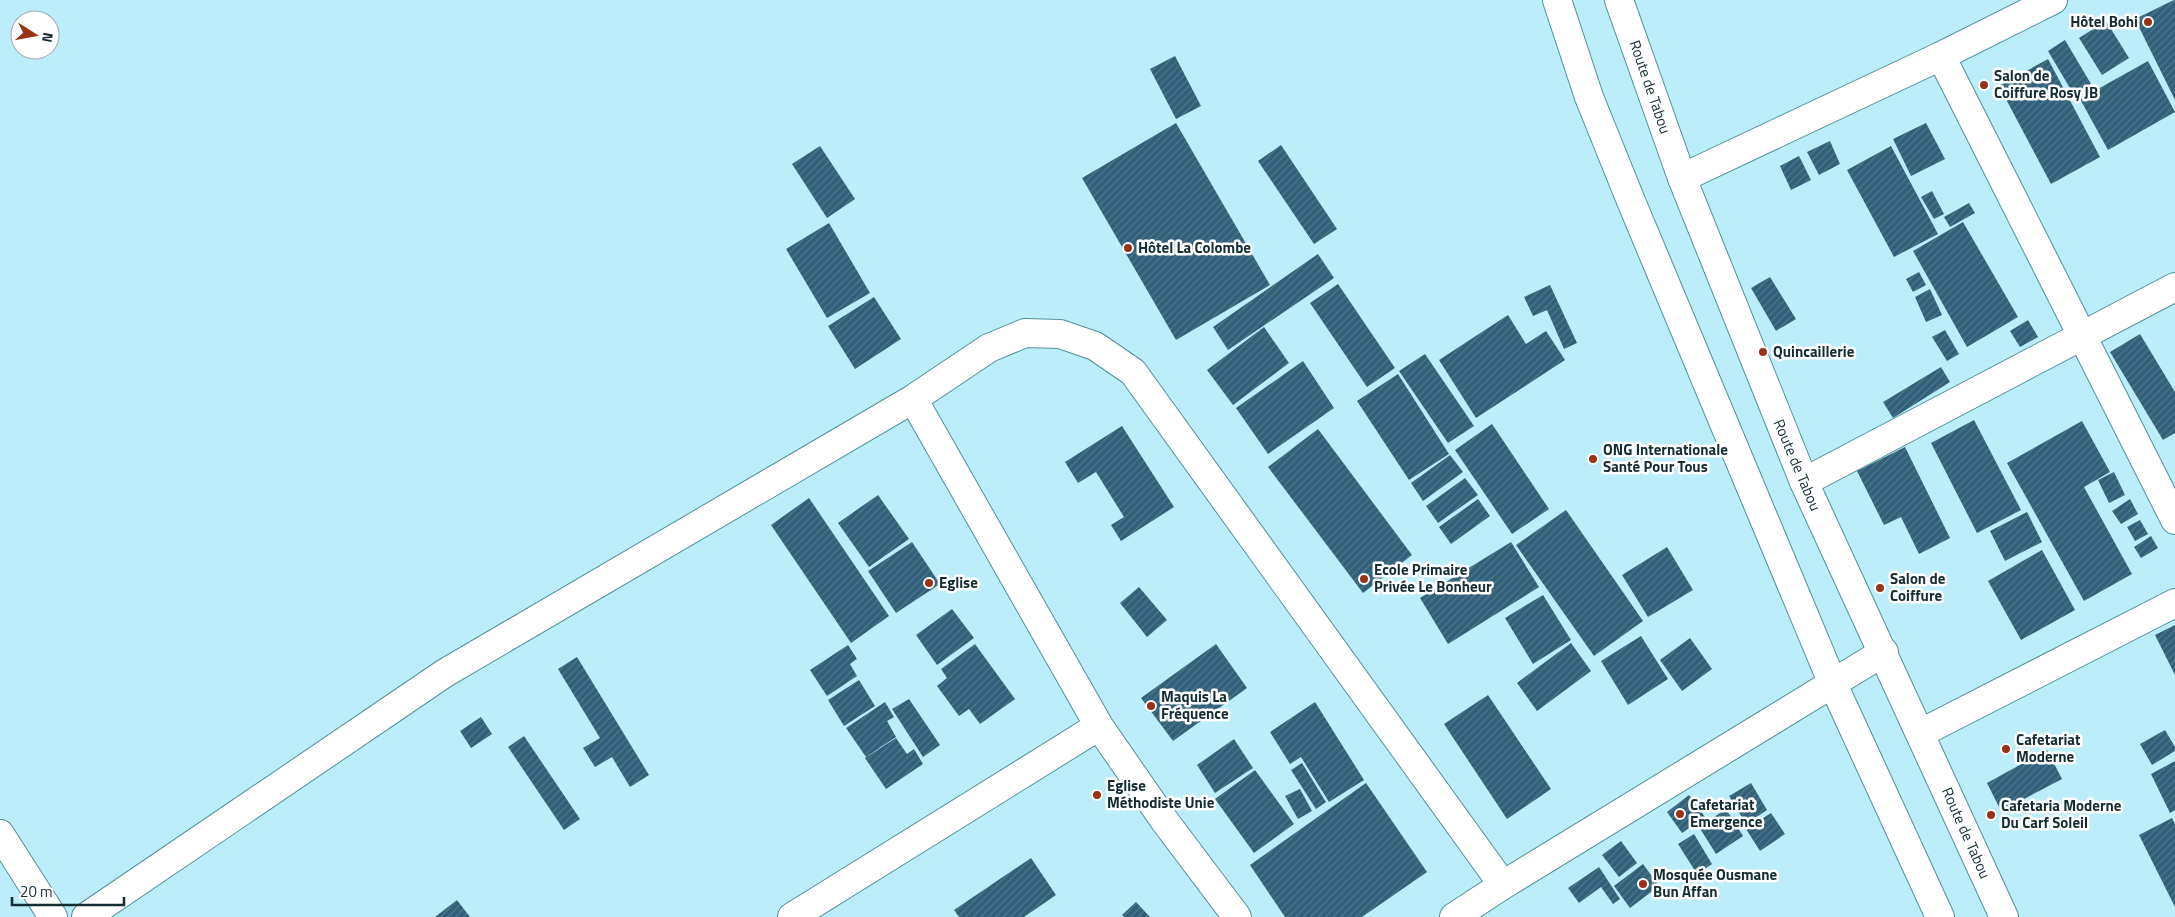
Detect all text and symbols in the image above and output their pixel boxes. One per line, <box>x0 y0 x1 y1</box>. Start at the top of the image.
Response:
north arrow <box>10 10 60 60</box>
place label: Hôtel Bohi <box>2070 10 2138 33</box>
marker: Hôtel Bohi <box>2142 16 2154 28</box>
text: N <box>37 31 59 44</box>
street label: Route de Tabou <box>1624 37 1677 137</box>
place label: Salon de Coiffure Rosy JB <box>1994 64 2098 104</box>
marker: Salon de Coiffure Rosy JB <box>1978 79 1990 91</box>
place label: Hôtel La Colombe <box>1138 236 1251 259</box>
marker: Hôtel La Colombe <box>1122 242 1134 254</box>
place label: Quincaillerie <box>1773 340 1855 363</box>
marker: Quincaillerie <box>1757 346 1769 358</box>
street label: Route de Tabou <box>1768 415 1827 514</box>
place label: ONG Internationale Santé Pour Tous <box>1603 438 1728 478</box>
marker: ONG Internationale Santé Pour Tous <box>1587 453 1599 465</box>
place label: Ecole Primaire Privée Le Bonheur <box>1374 558 1492 598</box>
place label: Salon de Coiffure <box>1890 567 1946 607</box>
place label: Eglise <box>939 571 978 594</box>
marker: Ecole Primaire Privée Le Bonheur <box>1358 573 1370 585</box>
marker: Eglise <box>923 577 935 589</box>
marker: Salon de Coiffure <box>1874 582 1886 594</box>
place label: Maquis La Fréquence <box>1161 685 1229 725</box>
marker: Maquis La Fréquence <box>1145 700 1157 712</box>
place label: Cafetariat Moderne <box>2016 728 2081 768</box>
marker: Cafetariat Moderne <box>2000 743 2012 755</box>
place label: Eglise Méthodiste Unie <box>1107 774 1215 814</box>
street label: Route de Tabou <box>1936 783 1997 882</box>
marker: Eglise Méthodiste Unie <box>1091 789 1103 801</box>
place label: Cafetariat Emergence <box>1690 793 1763 833</box>
place label: Cafetaria Moderne Du Carf Soleil <box>2001 794 2122 834</box>
marker: Cafetariat Emergence <box>1674 808 1686 820</box>
marker: Cafetaria Moderne Du Carf Soleil <box>1985 809 1997 821</box>
place label: Mosquée Ousmane Bun Affan <box>1653 863 1778 903</box>
scale bar <box>12 874 125 906</box>
marker: Mosquée Ousmane Bun Affan <box>1637 878 1649 890</box>
text: 20 m <box>20 880 53 903</box>

